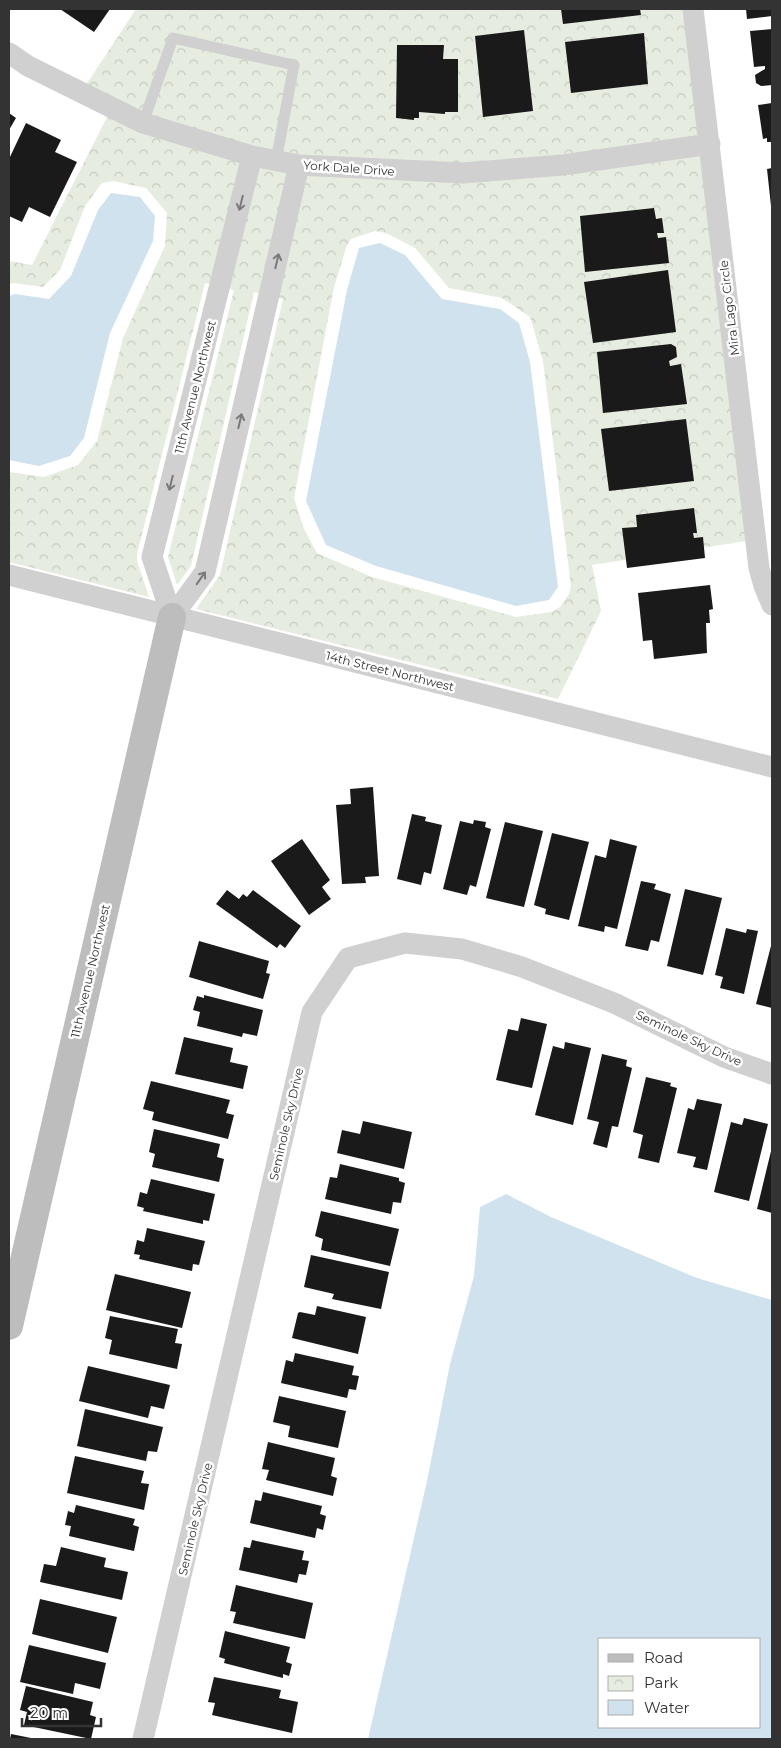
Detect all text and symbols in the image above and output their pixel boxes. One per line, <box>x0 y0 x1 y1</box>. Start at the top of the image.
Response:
street label: York Dale Drive <box>303 157 395 179</box>
one-way arrow <box>235 194 245 210</box>
one-way arrow <box>273 253 282 269</box>
street label: Mira Lago Circle <box>716 260 742 356</box>
street label: 11th Avenue Northwest <box>171 319 219 455</box>
one-way arrow <box>236 413 245 429</box>
one-way arrow <box>165 474 175 490</box>
one-way arrow <box>196 571 206 585</box>
street label: 14th Street Northwest <box>324 648 456 694</box>
street label: 11th Avenue Northwest <box>67 903 113 1039</box>
street label: Seminole Sky Drive <box>634 1007 744 1069</box>
street label: Seminole Sky Drive <box>266 1066 306 1182</box>
street label: Seminole Sky Drive <box>175 1461 215 1577</box>
legend <box>598 1638 761 1728</box>
text: Road <box>644 1648 683 1667</box>
text: Park <box>644 1673 678 1692</box>
scale bar <box>22 1696 101 1728</box>
text: Water <box>644 1698 690 1717</box>
text: 20 m <box>30 1703 68 1722</box>

